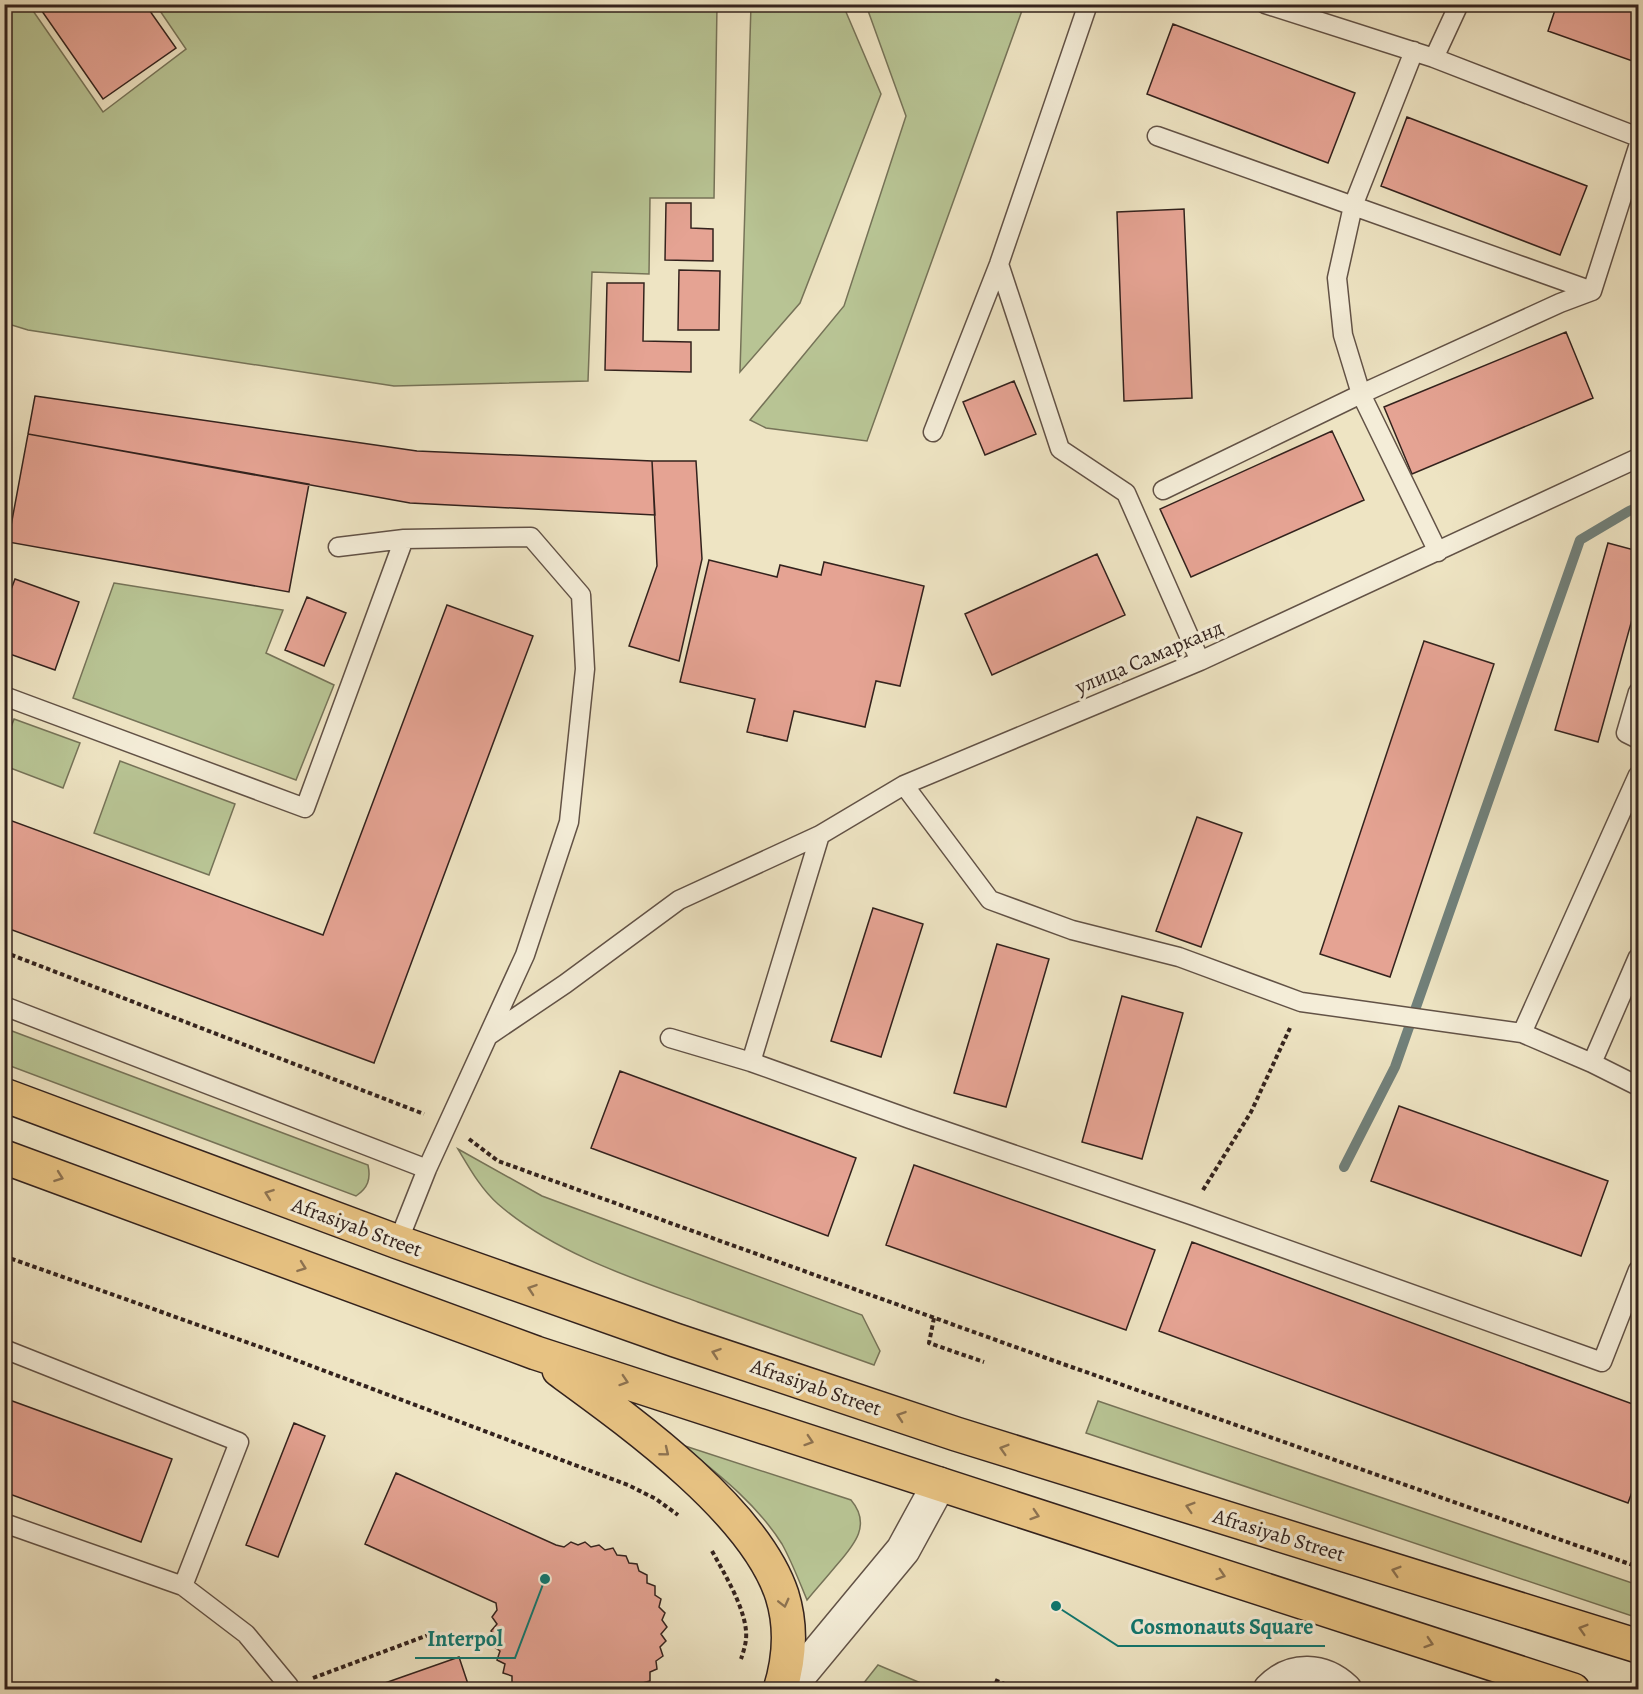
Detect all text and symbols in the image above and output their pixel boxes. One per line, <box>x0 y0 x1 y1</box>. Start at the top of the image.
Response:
street label: улица Самарканд <box>1070 613 1227 701</box>
one-way arrow <box>54 1170 64 1183</box>
one-way arrow <box>264 1189 275 1202</box>
street label: Afrasiyab Street <box>287 1190 426 1264</box>
one-way arrow <box>296 1259 306 1272</box>
one-way arrow <box>527 1284 538 1297</box>
one-way arrow <box>711 1348 722 1361</box>
street label: Afrasiyab Street <box>746 1351 885 1422</box>
one-way arrow <box>618 1374 629 1386</box>
one-way arrow <box>896 1410 907 1423</box>
one-way arrow <box>803 1434 814 1447</box>
one-way arrow <box>999 1444 1010 1456</box>
one-way arrow <box>658 1445 669 1456</box>
street label: Afrasiyab Street <box>1209 1501 1348 1568</box>
one-way arrow <box>1185 1502 1196 1514</box>
one-way arrow <box>1029 1508 1040 1520</box>
one-way arrow <box>1391 1566 1402 1578</box>
one-way arrow <box>1215 1568 1226 1580</box>
one-way arrow <box>776 1598 789 1608</box>
callout: Cosmonauts Square <box>1118 1606 1325 1646</box>
text: Cosmonauts Square <box>1131 1612 1313 1642</box>
callout: Interpol <box>415 1618 515 1658</box>
text: Interpol <box>427 1624 503 1654</box>
one-way arrow <box>1578 1624 1589 1636</box>
one-way arrow <box>1423 1636 1434 1648</box>

